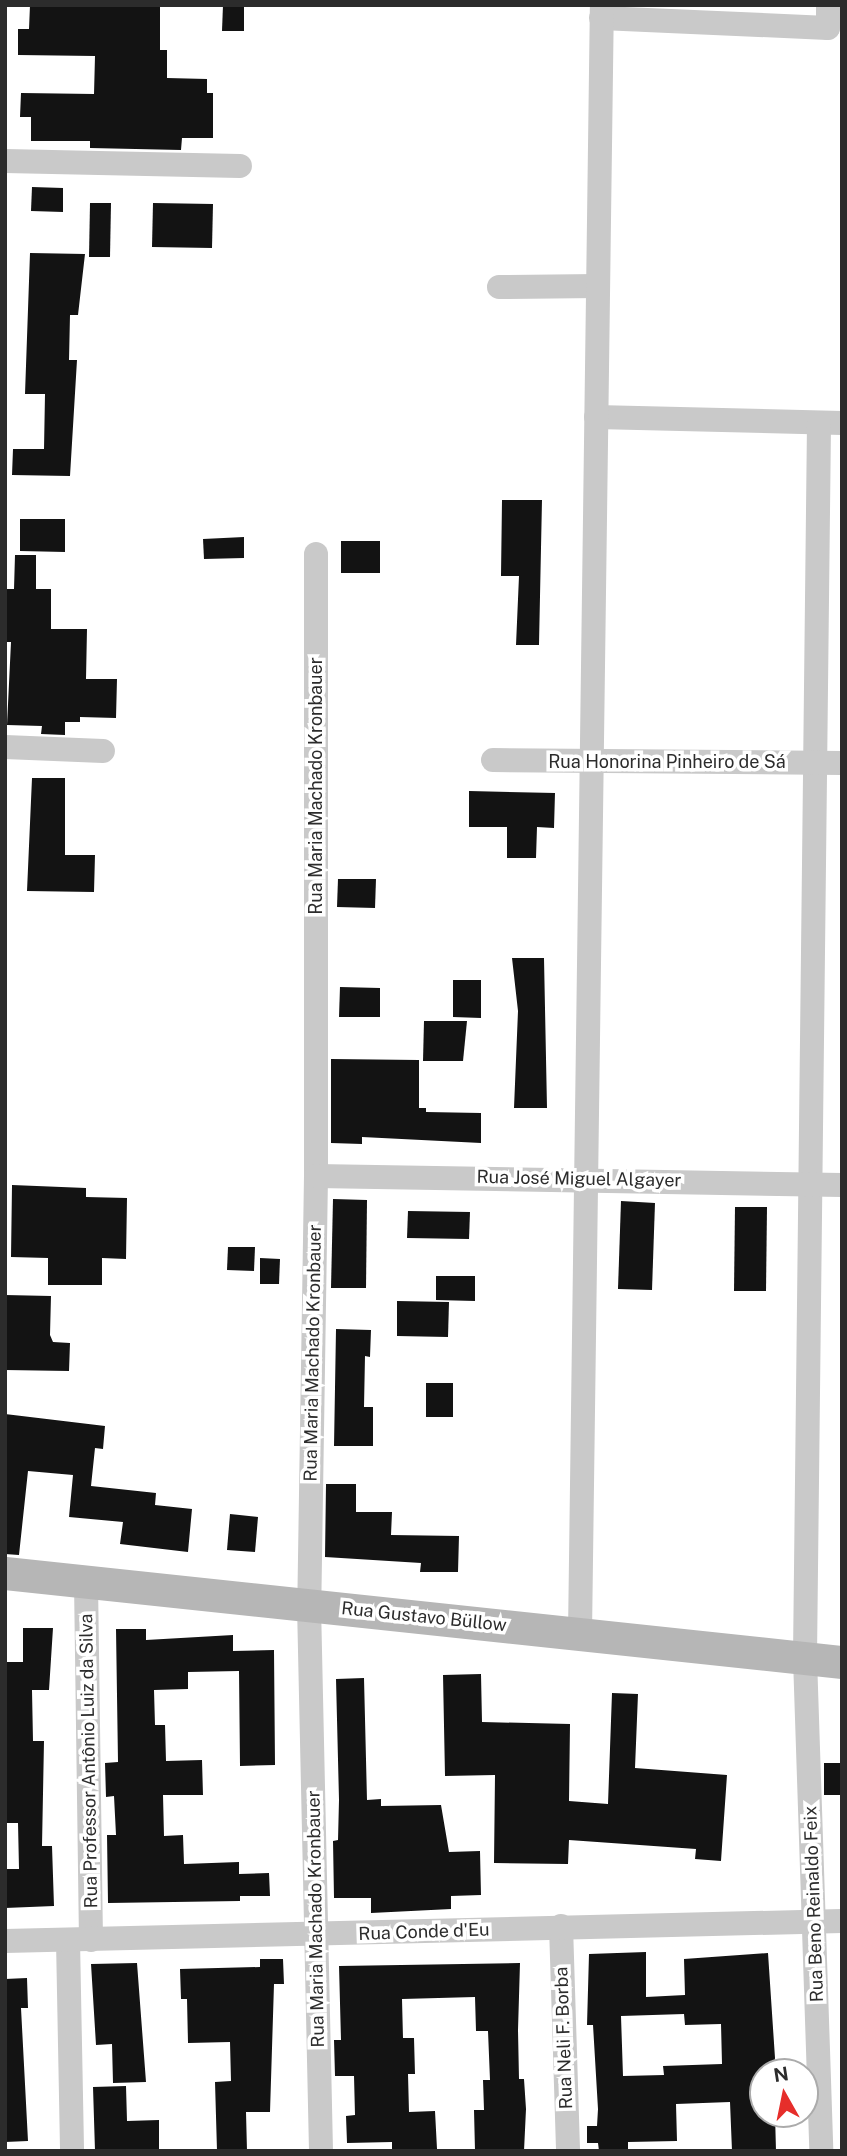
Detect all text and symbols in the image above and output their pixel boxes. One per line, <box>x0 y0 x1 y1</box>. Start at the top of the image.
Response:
street label: Rua Maria Machado Kronbauer <box>305 657 327 915</box>
street label: Rua Honorina Pinheiro de Sá <box>548 751 786 773</box>
street label: Rua José Miguel Algayer <box>476 1166 682 1192</box>
street label: Rua Maria Machado Kronbauer <box>300 1224 326 1482</box>
street label: Rua Gustavo Büllow <box>340 1598 508 1636</box>
street label: Rua Professor Antônio Luiz da Silva <box>76 1613 102 1909</box>
street label: Rua Maria Machado Kronbauer <box>303 1790 329 2048</box>
street label: Rua Beno Reinaldo Feix <box>800 1805 828 2003</box>
street label: Rua Conde d'Eu <box>358 1919 490 1945</box>
street label: Rua Neli F. Borba <box>551 1966 577 2110</box>
north arrow <box>749 2058 819 2128</box>
text: N <box>772 2062 790 2086</box>

